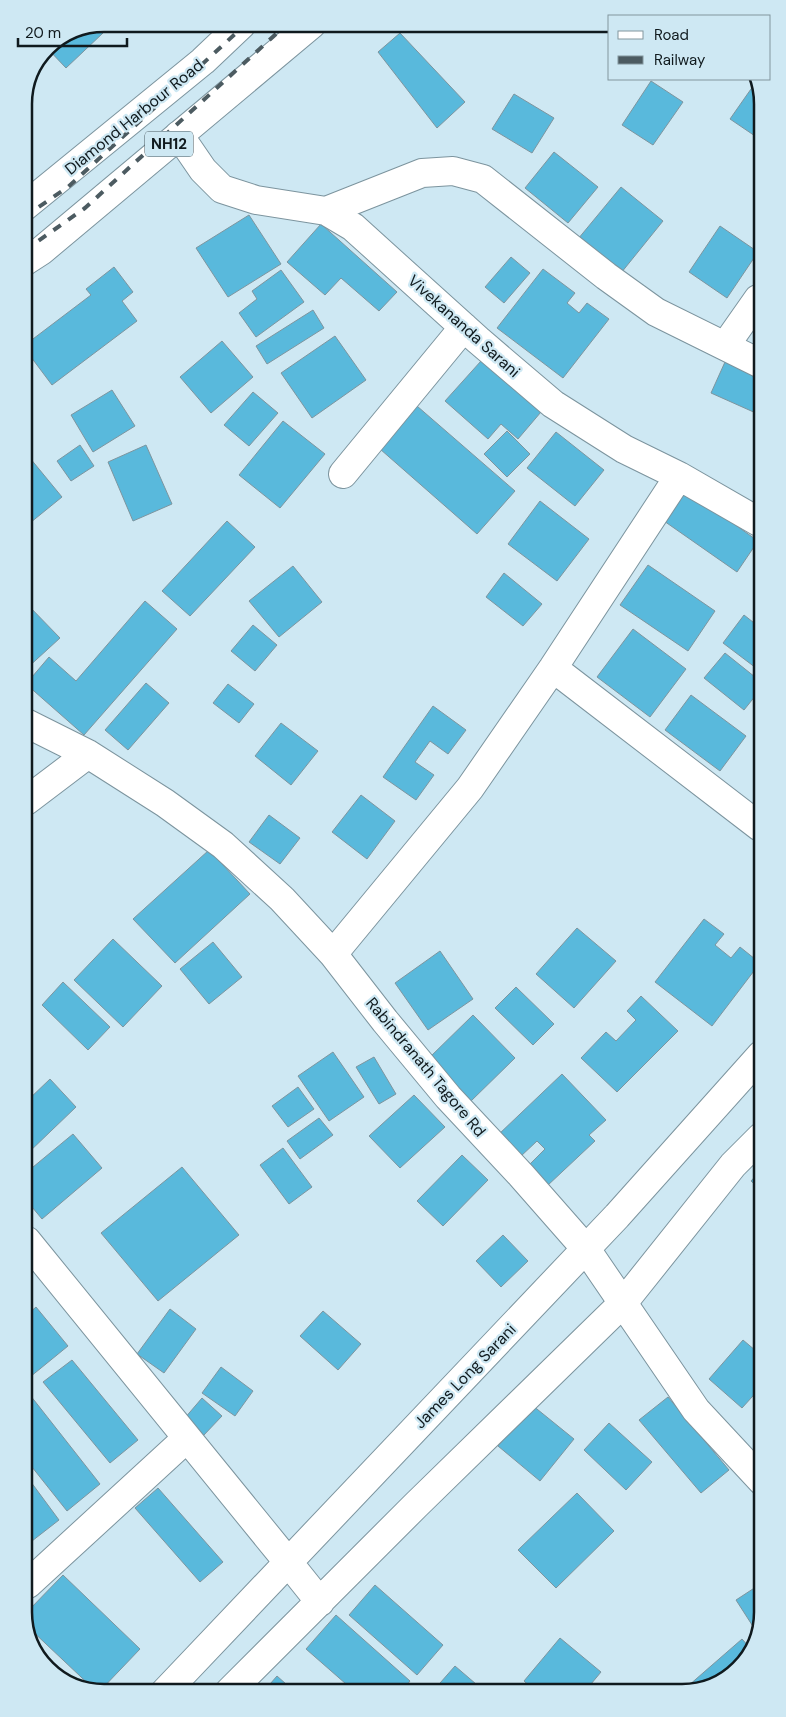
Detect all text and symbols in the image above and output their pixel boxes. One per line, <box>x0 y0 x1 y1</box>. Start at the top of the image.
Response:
scale bar <box>18 15 126 47</box>
legend <box>608 15 771 80</box>
text: 20 m <box>25 23 61 43</box>
text: Road <box>654 25 689 45</box>
text: Railway <box>654 50 706 70</box>
street label: Diamond Harbour Road <box>60 55 208 179</box>
road number: NH12 <box>145 132 193 156</box>
street label: Vivekananda Sarani <box>403 270 525 382</box>
street label: Rabindranath Tagore Rd <box>361 993 491 1141</box>
street label: James Long Sarani <box>410 1319 520 1433</box>

